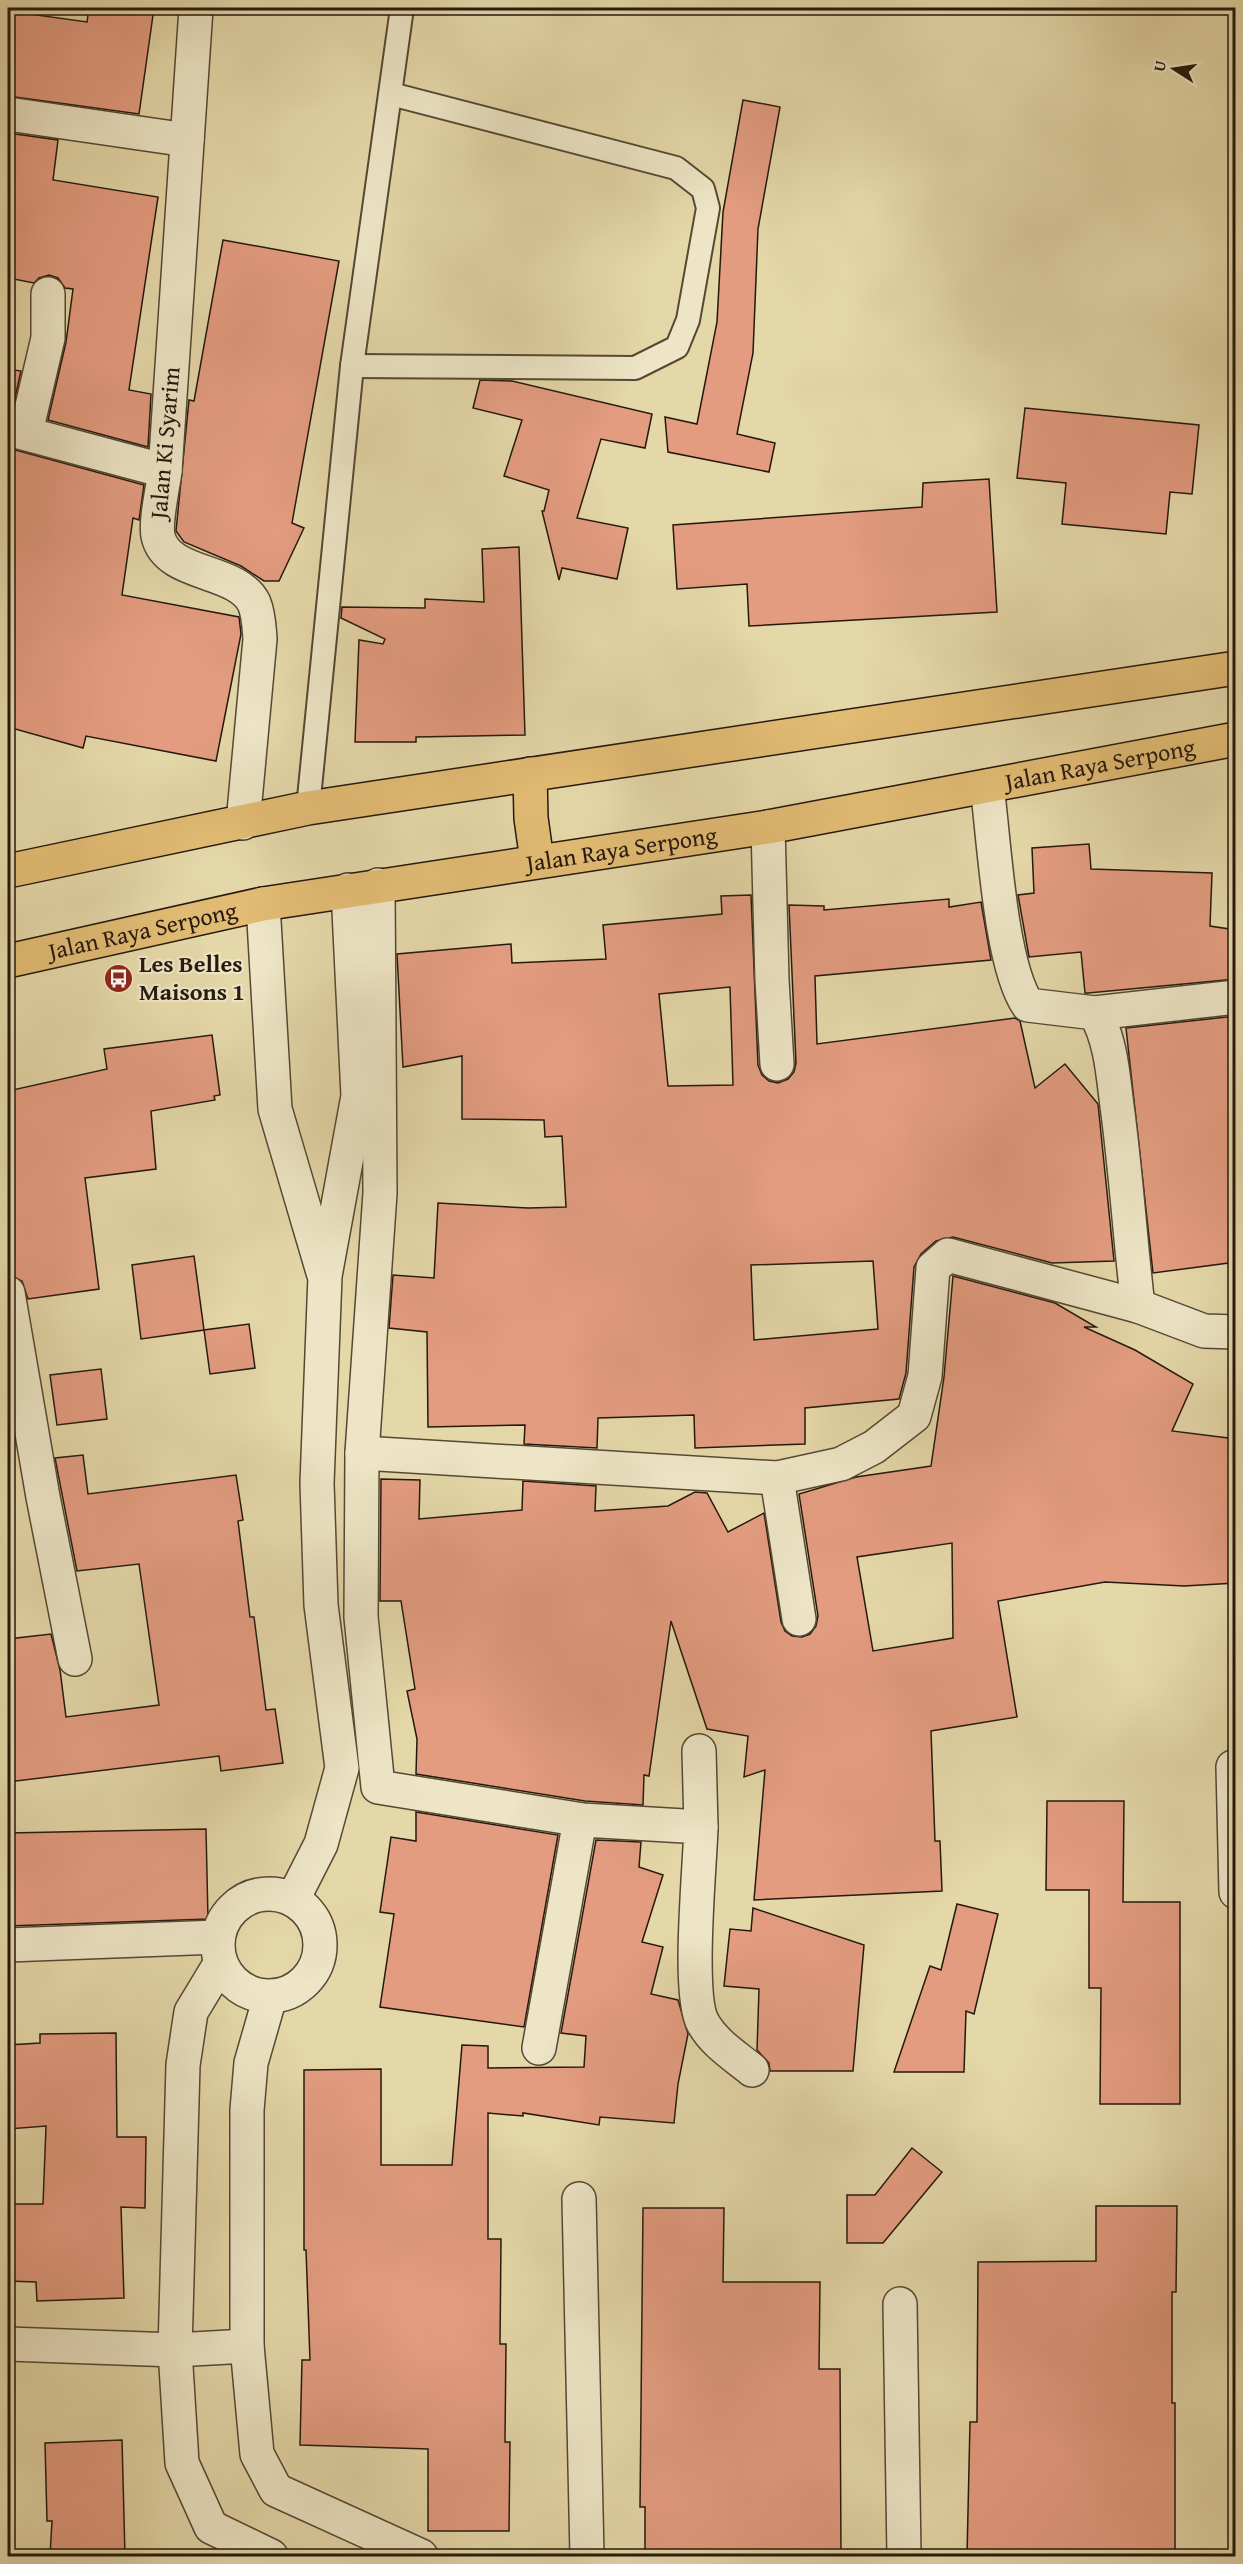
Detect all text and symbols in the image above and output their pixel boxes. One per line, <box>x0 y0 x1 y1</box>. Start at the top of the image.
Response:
north arrow <box>1144 39 1204 99</box>
text: U <box>1146 58 1172 74</box>
street label: Jalan Ki Syarim <box>140 365 189 524</box>
street label: Jalan Raya Serpong <box>999 729 1198 800</box>
street label: Jalan Raya Serpong <box>521 817 719 881</box>
street label: Jalan Raya Serpong <box>42 892 240 969</box>
place label: Les Belles Maisons 1 <box>139 946 245 1009</box>
bus stop icon: Les Belles Maisons 1 <box>102 962 134 994</box>

